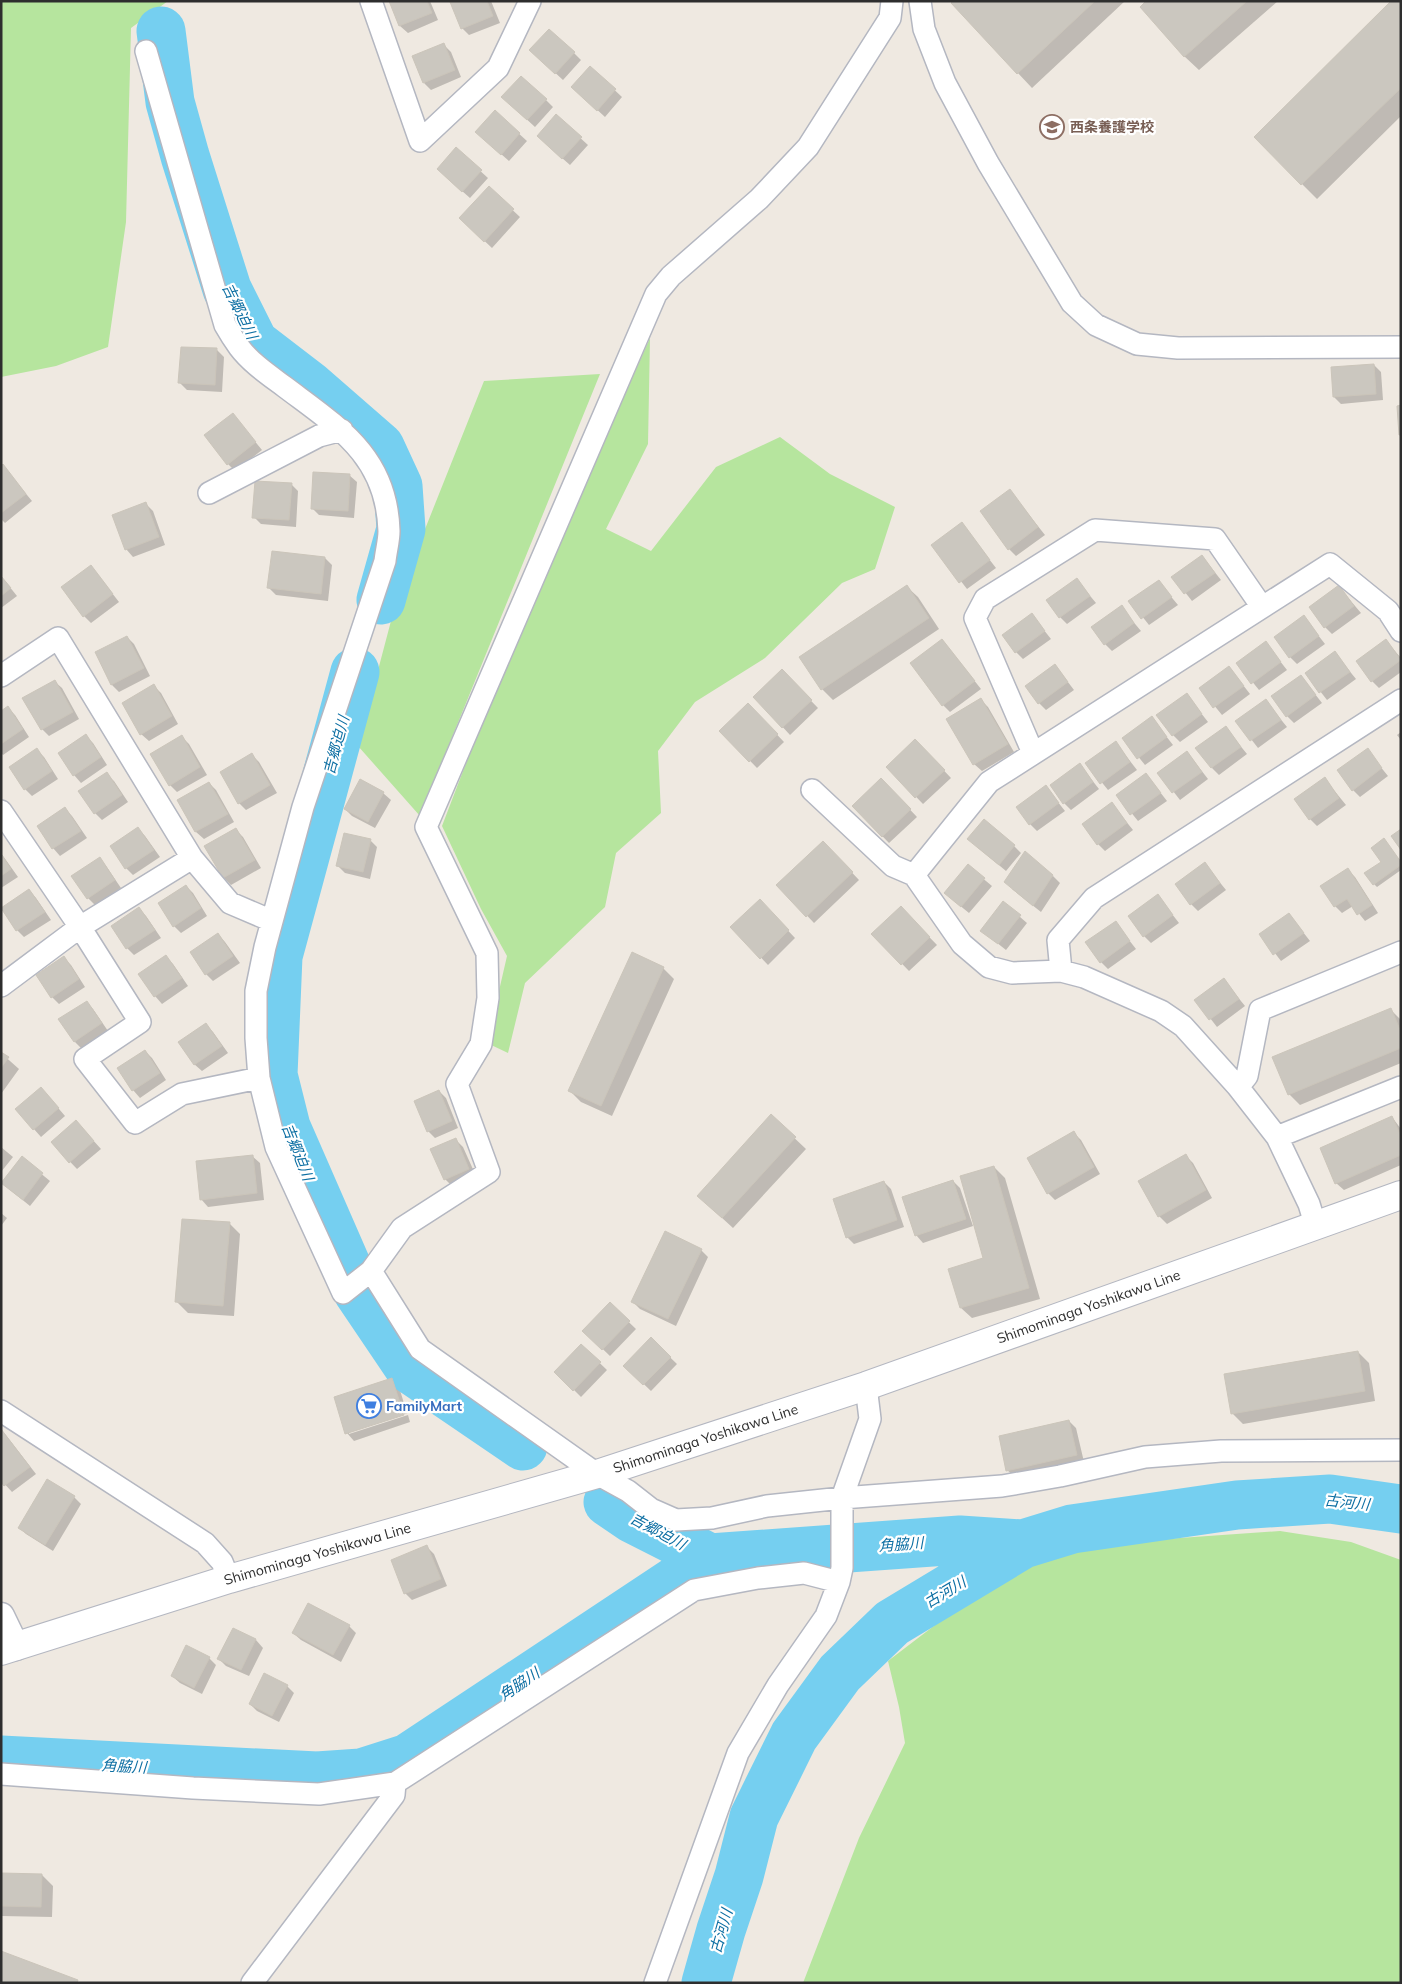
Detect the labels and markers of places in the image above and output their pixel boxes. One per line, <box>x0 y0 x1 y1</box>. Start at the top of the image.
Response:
school or university icon: 西条養護学校 <box>1039 114 1065 140</box>
place label: 西条養護学校 <box>1070 118 1154 136</box>
supermarket icon: FamilyMart <box>356 1393 382 1419</box>
place label: FamilyMart <box>386 1397 463 1415</box>

